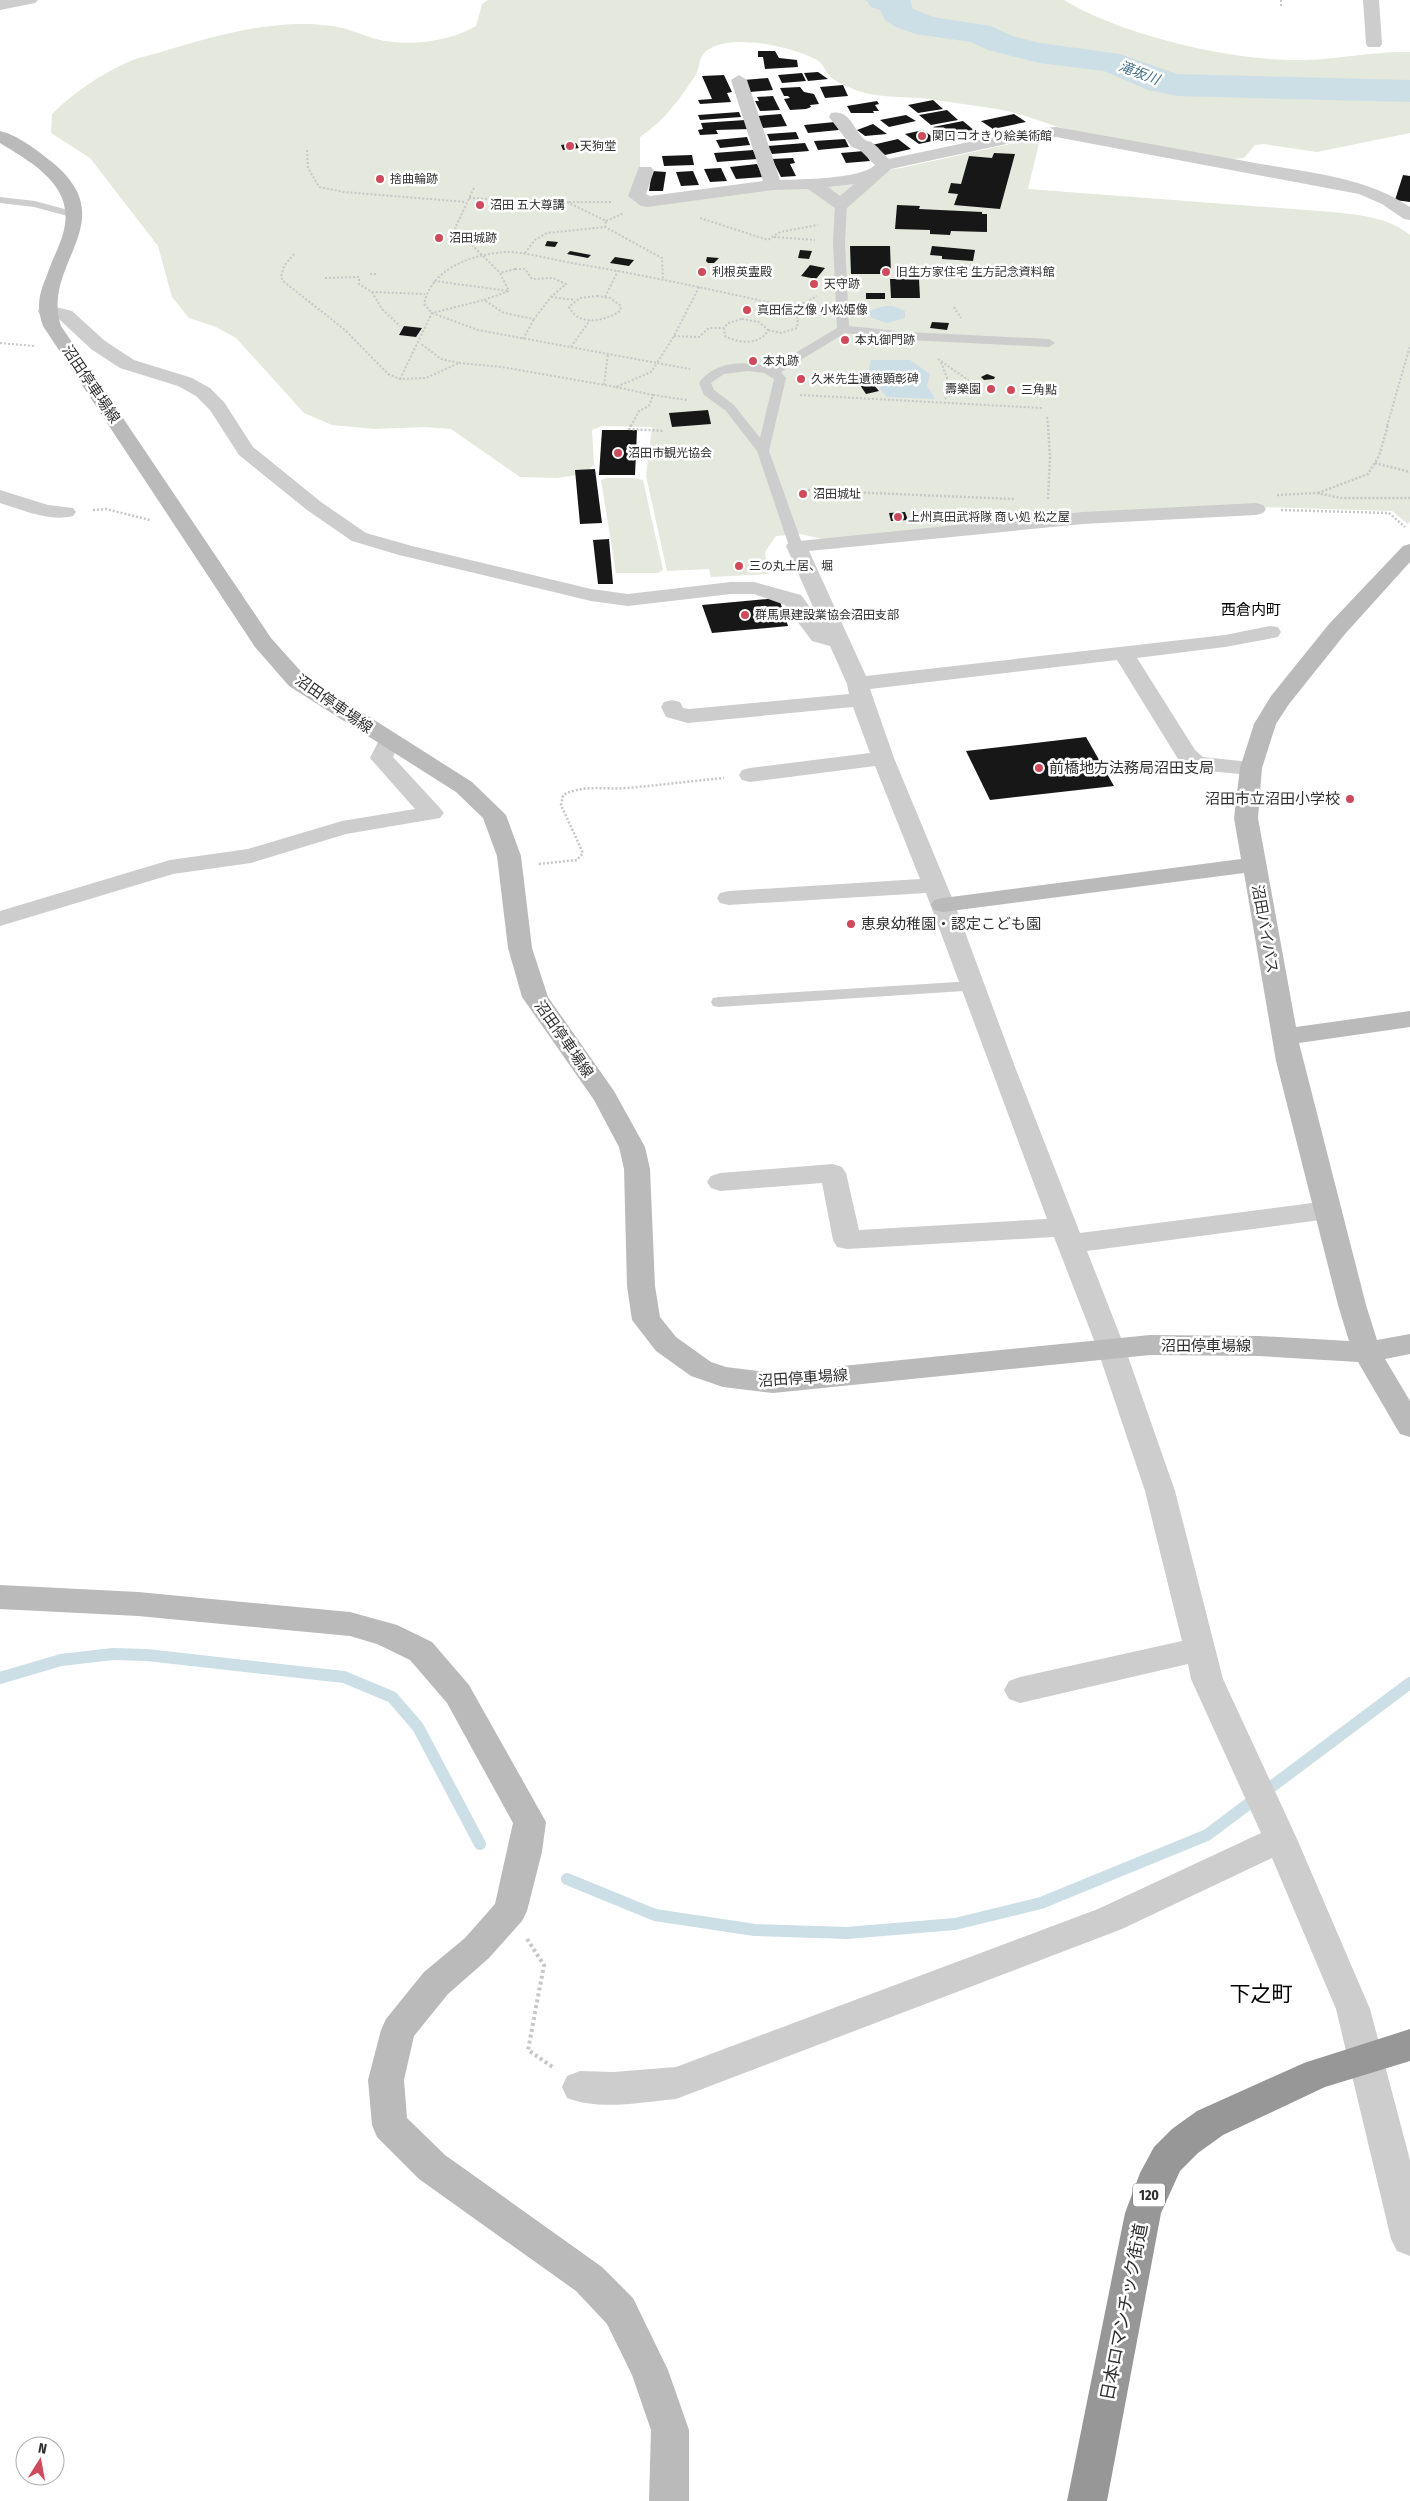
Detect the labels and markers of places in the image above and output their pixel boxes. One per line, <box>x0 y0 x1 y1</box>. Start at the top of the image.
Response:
place label: 関口コオきり絵美術館 <box>932 129 1052 143</box>
marker: 関口コオきり絵美術館 <box>916 130 928 142</box>
place label: 天狗堂 <box>580 139 616 153</box>
marker: 天狗堂 <box>564 140 576 152</box>
place label: 捨曲輪跡 <box>390 172 438 186</box>
marker: 捨曲輪跡 <box>374 173 386 185</box>
place label: 沼田 五大尊講 <box>490 198 565 212</box>
marker: 沼田 五大尊講 <box>474 199 486 211</box>
place label: 沼田城跡 <box>449 231 497 245</box>
marker: 沼田城跡 <box>433 232 445 244</box>
place label: 利根英霊殿 <box>712 265 772 279</box>
place label: 旧生方家住宅 生方記念資料館 <box>896 265 1055 279</box>
marker: 利根英霊殿 <box>696 266 708 278</box>
marker: 旧生方家住宅 生方記念資料館 <box>880 266 892 278</box>
place label: 天守跡 <box>824 277 860 291</box>
marker: 天守跡 <box>808 278 820 290</box>
place label: 真田信之像 小松姫像 <box>757 303 868 317</box>
marker: 真田信之像 小松姫像 <box>741 304 753 316</box>
place label: 本丸御門跡 <box>855 333 915 347</box>
marker: 本丸御門跡 <box>839 334 851 346</box>
place label: 本丸跡 <box>763 354 799 368</box>
marker: 本丸跡 <box>747 355 759 367</box>
place label: 久米先生遺徳顕彰碑 <box>811 372 919 386</box>
marker: 久米先生遺徳顕彰碑 <box>795 373 807 385</box>
place label: 壽樂園 <box>945 382 981 396</box>
marker: 壽樂園 <box>985 383 997 395</box>
place label: 三角點 <box>1021 383 1057 397</box>
marker: 三角點 <box>1005 384 1017 396</box>
place label: 沼田市観光協会 <box>628 446 712 460</box>
marker: 沼田市観光協会 <box>612 447 624 459</box>
place label: 沼田城址 <box>813 487 861 501</box>
marker: 沼田城址 <box>797 488 809 500</box>
place label: 上州真田武将隊 商い処 松之屋 <box>908 510 1070 524</box>
marker: 上州真田武将隊 商い処 松之屋 <box>892 511 904 523</box>
place label: 三の丸土居、堀 <box>749 559 833 573</box>
marker: 三の丸土居、堀 <box>733 560 745 572</box>
place label: 群馬県建設業協会沼田支部 <box>755 608 899 622</box>
marker: 群馬県建設業協会沼田支部 <box>739 609 751 621</box>
place label: 前橋地方法務局沼田支局 <box>1049 759 1214 777</box>
marker: 前橋地方法務局沼田支局 <box>1033 762 1045 774</box>
place label: 沼田市立沼田小学校 <box>1205 790 1340 808</box>
marker: 沼田市立沼田小学校 <box>1344 793 1356 805</box>
place label: 恵泉幼稚園・認定こども園 <box>861 915 1041 933</box>
marker: 恵泉幼稚園・認定こども園 <box>845 918 857 930</box>

